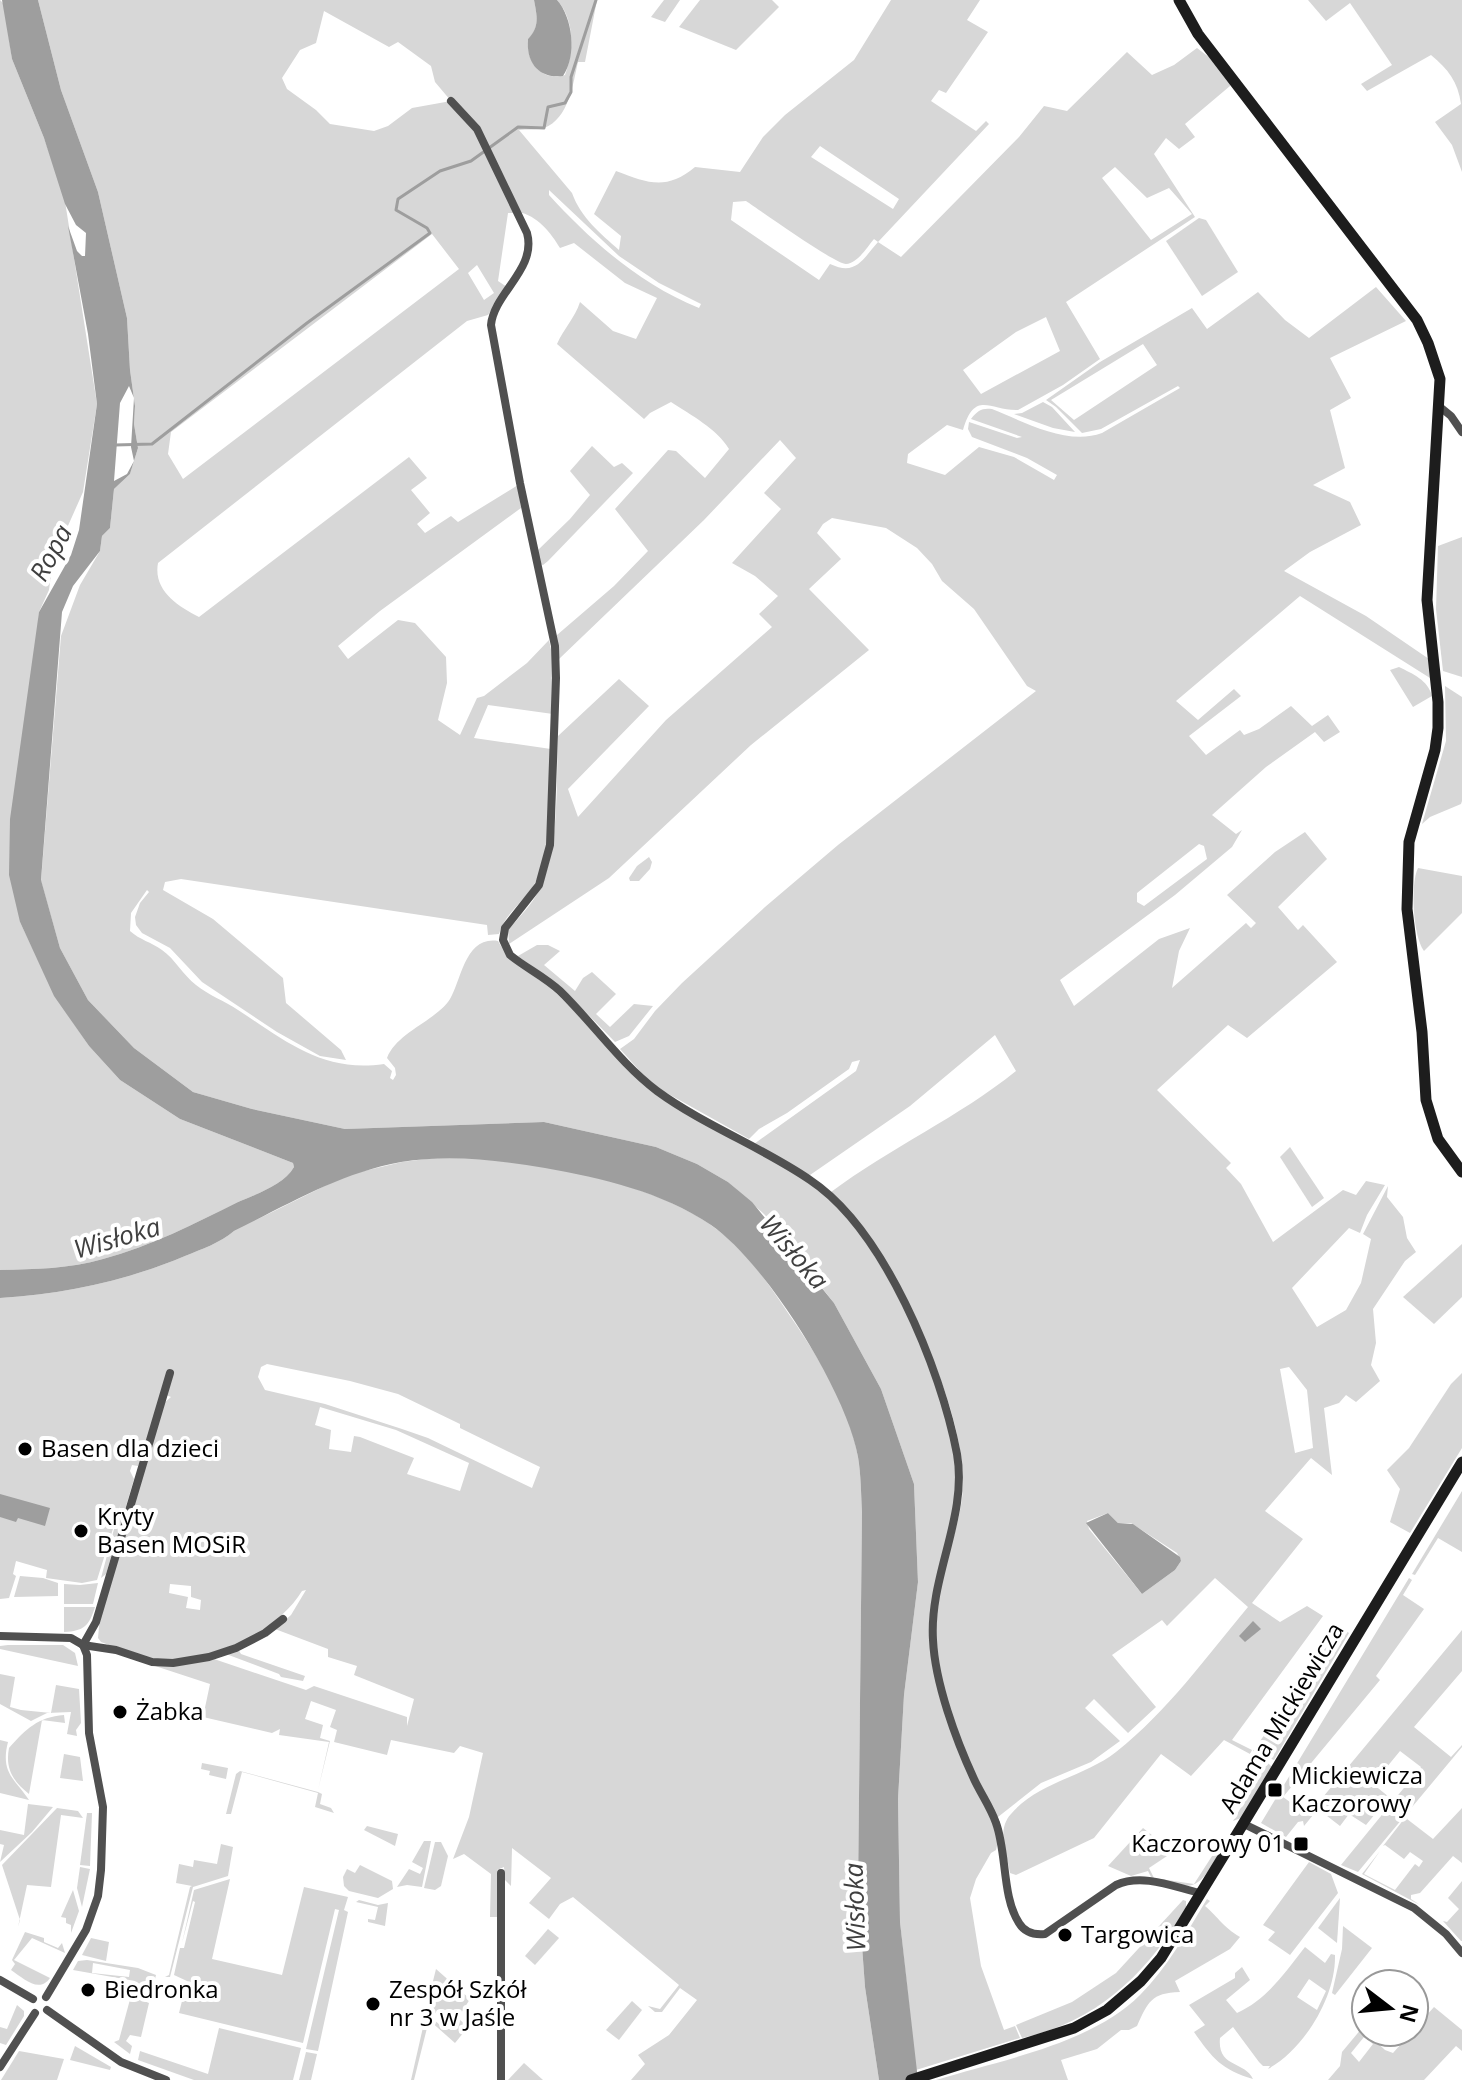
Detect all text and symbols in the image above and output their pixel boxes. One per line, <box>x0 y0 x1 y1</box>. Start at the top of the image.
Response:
water label: Ropa <box>20 518 80 587</box>
water label: Wisłoka <box>752 1206 838 1297</box>
water label: Wisłoka <box>69 1207 165 1267</box>
place label: Basen dla dzieci <box>41 1431 219 1464</box>
marker: Basen dla dzieci <box>16 1440 34 1458</box>
place label: Kryty Basen MOSiR <box>97 1499 246 1560</box>
marker: Kryty Basen MOSiR <box>72 1522 90 1540</box>
street label: Adama Mickiewicza <box>1211 1616 1351 1819</box>
place label: Żabka <box>136 1694 204 1727</box>
marker: Żabka <box>111 1703 129 1721</box>
place label: Mickiewicza Kaczorowy <box>1291 1758 1423 1819</box>
marker: Mickiewicza Kaczorowy <box>1266 1781 1284 1799</box>
place label: Kaczorowy 01 <box>1131 1826 1285 1859</box>
marker: Kaczorowy 01 <box>1292 1835 1310 1853</box>
water label: Wisłoka <box>834 1862 874 1952</box>
place label: Targowica <box>1081 1917 1194 1950</box>
marker: Targowica <box>1056 1926 1074 1944</box>
north arrow <box>1350 1968 1430 2048</box>
place label: Biedronka <box>104 1972 219 2005</box>
place label: Zespół Szkół nr 3 w Jaśle <box>389 1972 528 2033</box>
marker: Biedronka <box>79 1981 97 1999</box>
marker: Zespół Szkół nr 3 w Jaśle <box>364 1995 382 2013</box>
text: N <box>1393 2001 1427 2027</box>

